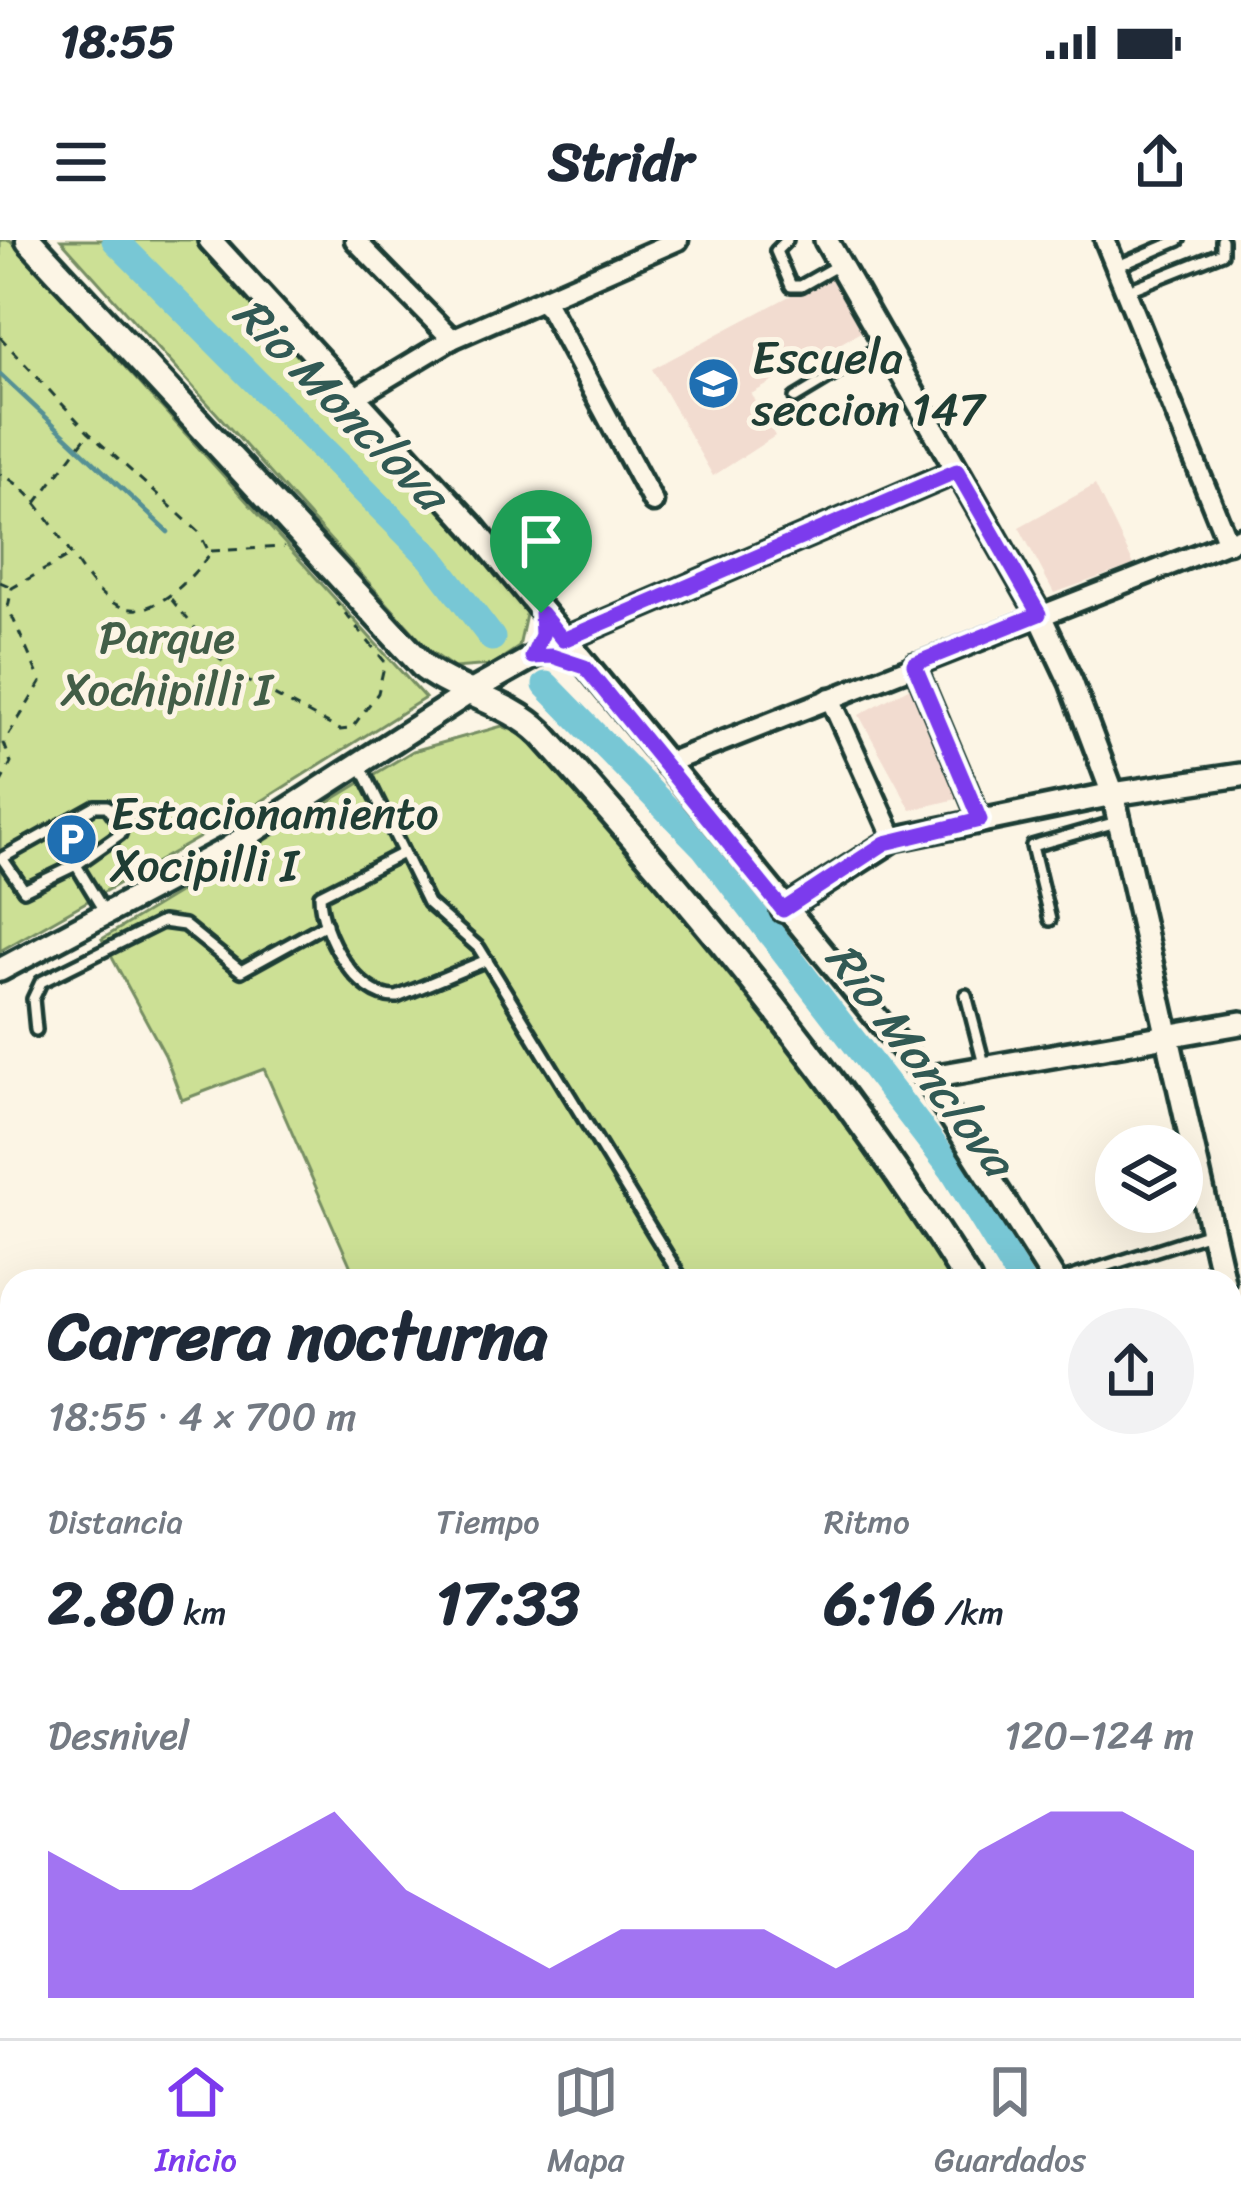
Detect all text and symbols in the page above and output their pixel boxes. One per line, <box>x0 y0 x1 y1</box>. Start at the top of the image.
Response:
text: 18:55 <box>60 2 175 82</box>
text: Stridr <box>548 114 693 210</box>
icon: menu <box>48 129 114 195</box>
icon: share <box>1127 129 1193 195</box>
water label: Rio Monclova <box>213 275 474 536</box>
place label: Escuela seccion 147 <box>751 318 987 450</box>
school or university icon: Escuela seccion 147 <box>685 356 741 412</box>
pin <box>490 490 592 613</box>
icon: arrive <box>508 508 574 574</box>
park label: Parque Xochipilli I <box>60 598 276 730</box>
place label: Estacionamiento Xocipilli I <box>109 774 439 906</box>
parking icon: Estacionamiento Xocipilli I <box>44 812 100 868</box>
water label: Río Monclova <box>803 922 1041 1199</box>
map controls <box>1095 1125 1203 1233</box>
button: layers <box>1095 1125 1203 1233</box>
text: Carrera nocturna <box>48 1278 548 1395</box>
button: share <box>1068 1308 1194 1434</box>
text: 18:55 · 4 × 700 m <box>48 1382 356 1451</box>
text: Distancia <box>48 1493 183 1551</box>
text: Tiempo <box>436 1493 540 1551</box>
text: Ritmo <box>824 1493 910 1551</box>
text: 2.80 <box>48 1551 175 1657</box>
text: 17:33 <box>436 1551 580 1657</box>
text: 6:16 <box>824 1551 936 1657</box>
text: km <box>175 1584 226 1642</box>
text: /km <box>936 1584 1004 1642</box>
text: Desnivel <box>48 1701 189 1770</box>
text: 120–124 m <box>1004 1701 1194 1770</box>
tab: Inicio <box>155 2059 237 2189</box>
tab: Mapa <box>547 2059 624 2189</box>
tab: Guardados <box>934 2059 1086 2189</box>

